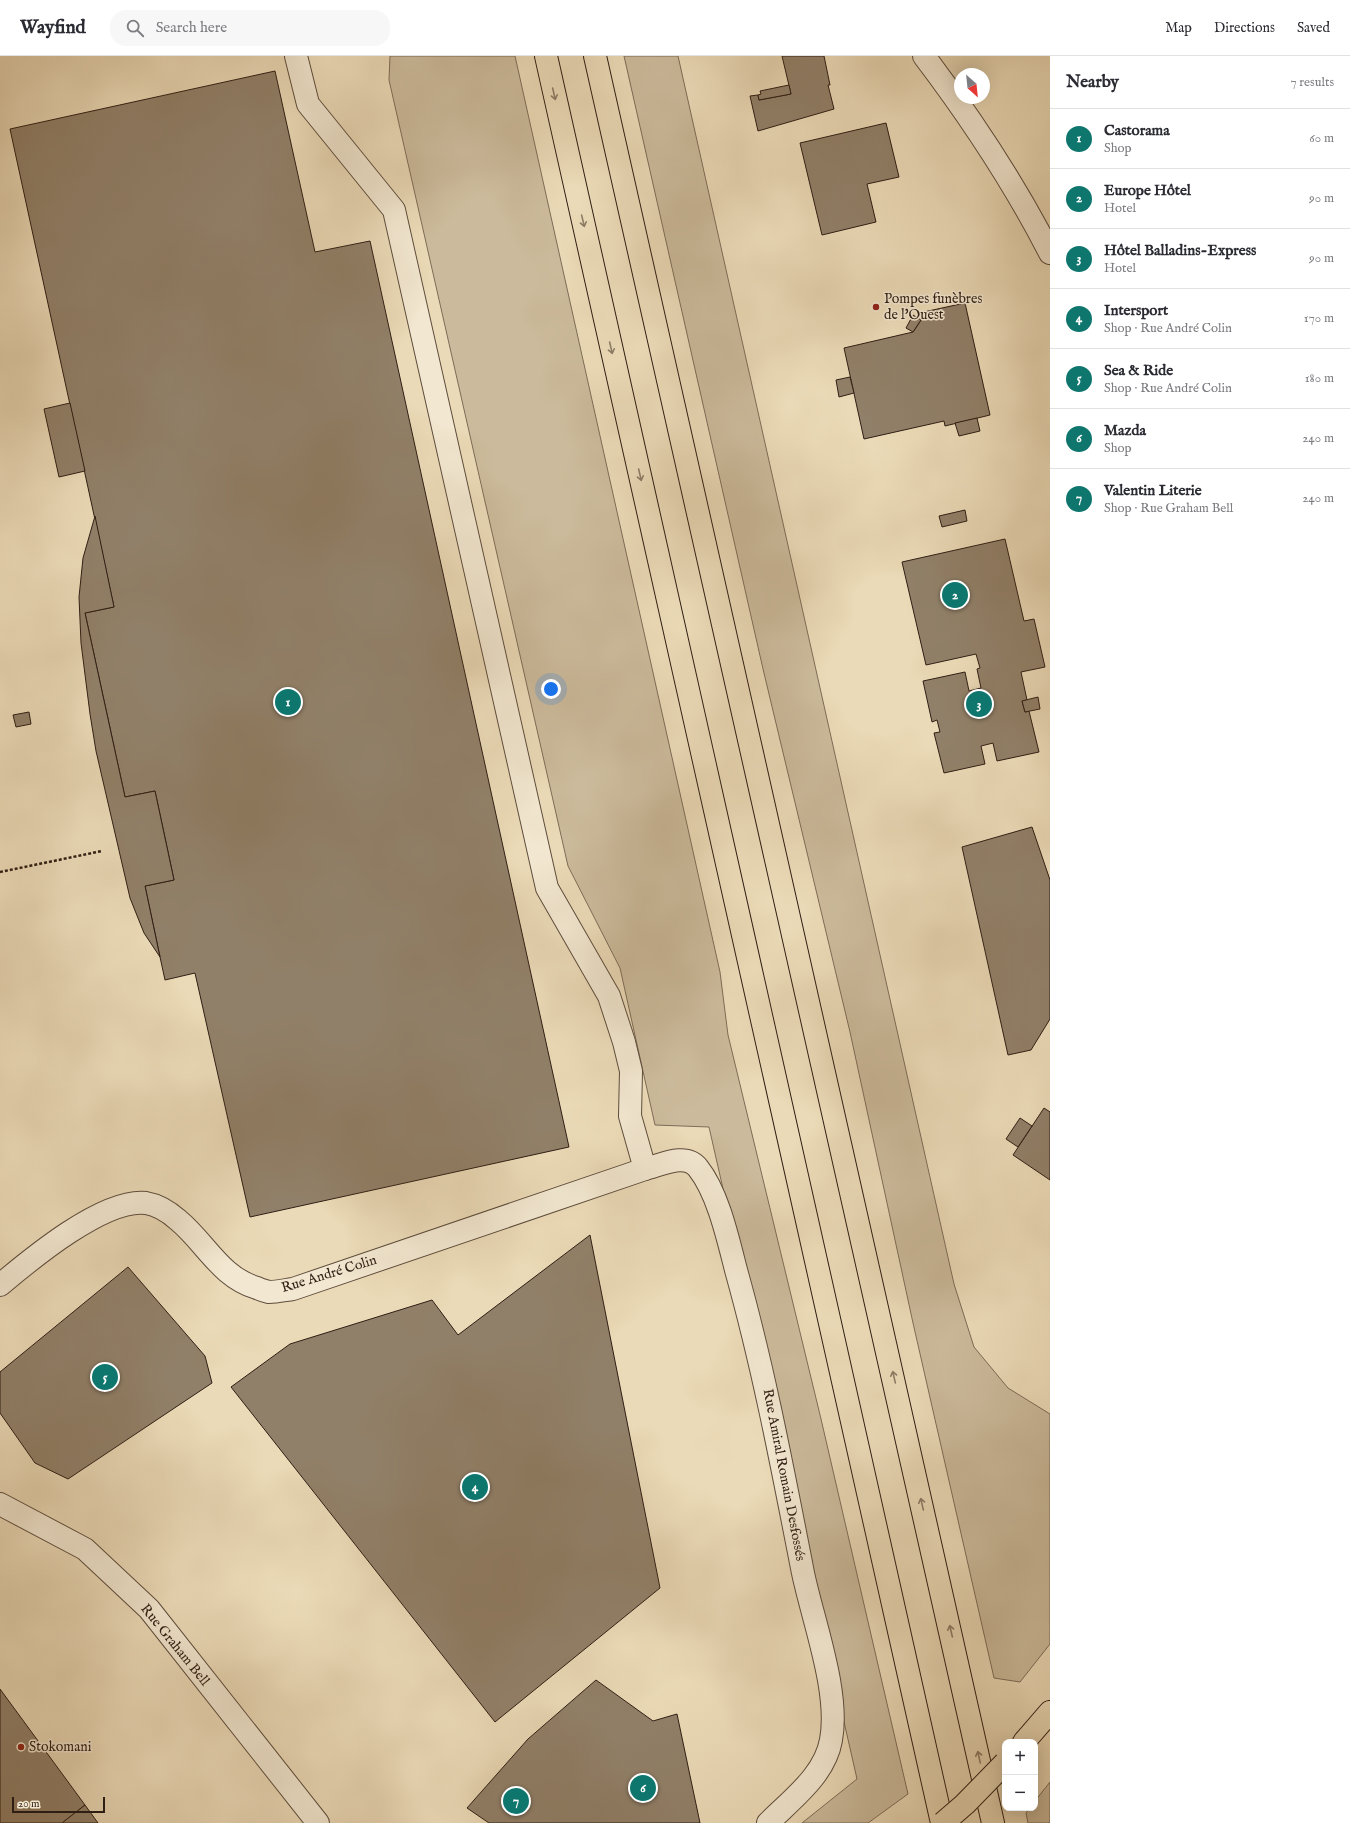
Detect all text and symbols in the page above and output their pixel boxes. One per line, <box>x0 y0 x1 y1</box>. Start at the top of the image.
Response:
search box <box>110 10 390 46</box>
text: Wayfind <box>20 16 86 40</box>
icon: search <box>124 17 146 39</box>
text: Search here <box>156 18 227 37</box>
text: Map <box>1165 19 1192 37</box>
text: Directions <box>1214 19 1275 37</box>
text: Saved <box>1297 19 1330 37</box>
north arrow <box>954 68 990 104</box>
text: Nearby <box>1066 72 1119 93</box>
text: 7 results <box>1290 74 1334 91</box>
one-way arrow <box>551 87 559 100</box>
text: Castorama <box>1104 121 1170 140</box>
text: 1 <box>1077 130 1081 147</box>
text: 60 m <box>1309 130 1334 147</box>
text: Shop <box>1104 140 1132 157</box>
text: Europe Hôtel <box>1104 181 1191 200</box>
text: 2 <box>1076 190 1082 207</box>
text: 90 m <box>1309 190 1334 207</box>
text: Hotel <box>1104 200 1136 217</box>
one-way arrow <box>579 214 587 227</box>
text: Hôtel Balladins-Express <box>1104 241 1256 260</box>
text: 3 <box>1077 250 1081 267</box>
text: 90 m <box>1309 250 1334 267</box>
text: Hotel <box>1104 260 1136 277</box>
place label: Pompes funèbres de l'Ouest <box>884 290 982 324</box>
text: Intersport <box>1104 301 1168 320</box>
marker: Pompes funèbres de l'Ouest <box>871 302 881 312</box>
text: 4 <box>1076 310 1082 327</box>
text: 170 m <box>1304 310 1334 327</box>
text: Shop · Rue André Colin <box>1104 320 1232 337</box>
one-way arrow <box>608 341 616 354</box>
text: Sea & Ride <box>1104 361 1173 380</box>
text: 5 <box>1077 370 1081 387</box>
text: 180 m <box>1305 370 1334 387</box>
text: Shop · Rue André Colin <box>1104 380 1232 397</box>
text: Mazda <box>1104 421 1146 440</box>
text: 6 <box>1076 430 1082 447</box>
text: 240 m <box>1302 430 1334 447</box>
text: Shop <box>1104 440 1132 457</box>
one-way arrow <box>636 468 644 481</box>
text: Valentin Literie <box>1104 481 1202 500</box>
text: 7 <box>1076 490 1082 507</box>
text: 240 m <box>1302 490 1334 507</box>
text: Shop · Rue Graham Bell <box>1104 500 1233 517</box>
pin: 2 <box>942 580 968 610</box>
your location <box>541 679 561 699</box>
pin: 1 <box>275 687 301 717</box>
pin: 3 <box>966 689 992 719</box>
street label: Rue André Colin <box>279 1251 379 1297</box>
pin: 5 <box>92 1362 118 1392</box>
one-way arrow <box>889 1371 897 1384</box>
street label: Rue Amiral Romain Desfossés <box>758 1387 810 1563</box>
pin: 4 <box>462 1472 488 1502</box>
one-way arrow <box>918 1498 926 1511</box>
street label: Rue Graham Bell <box>136 1600 214 1690</box>
one-way arrow <box>946 1624 954 1637</box>
place label: Stokomani <box>29 1738 92 1756</box>
map controls <box>1002 1739 1038 1811</box>
button: + <box>1002 1739 1038 1775</box>
marker: Stokomani <box>16 1742 26 1752</box>
one-way arrow <box>975 1751 983 1764</box>
pin: 6 <box>630 1773 656 1803</box>
button: − <box>1002 1775 1038 1811</box>
pin: 7 <box>503 1786 529 1816</box>
scale bar <box>12 1795 105 1814</box>
text: 20 m <box>18 1797 39 1811</box>

